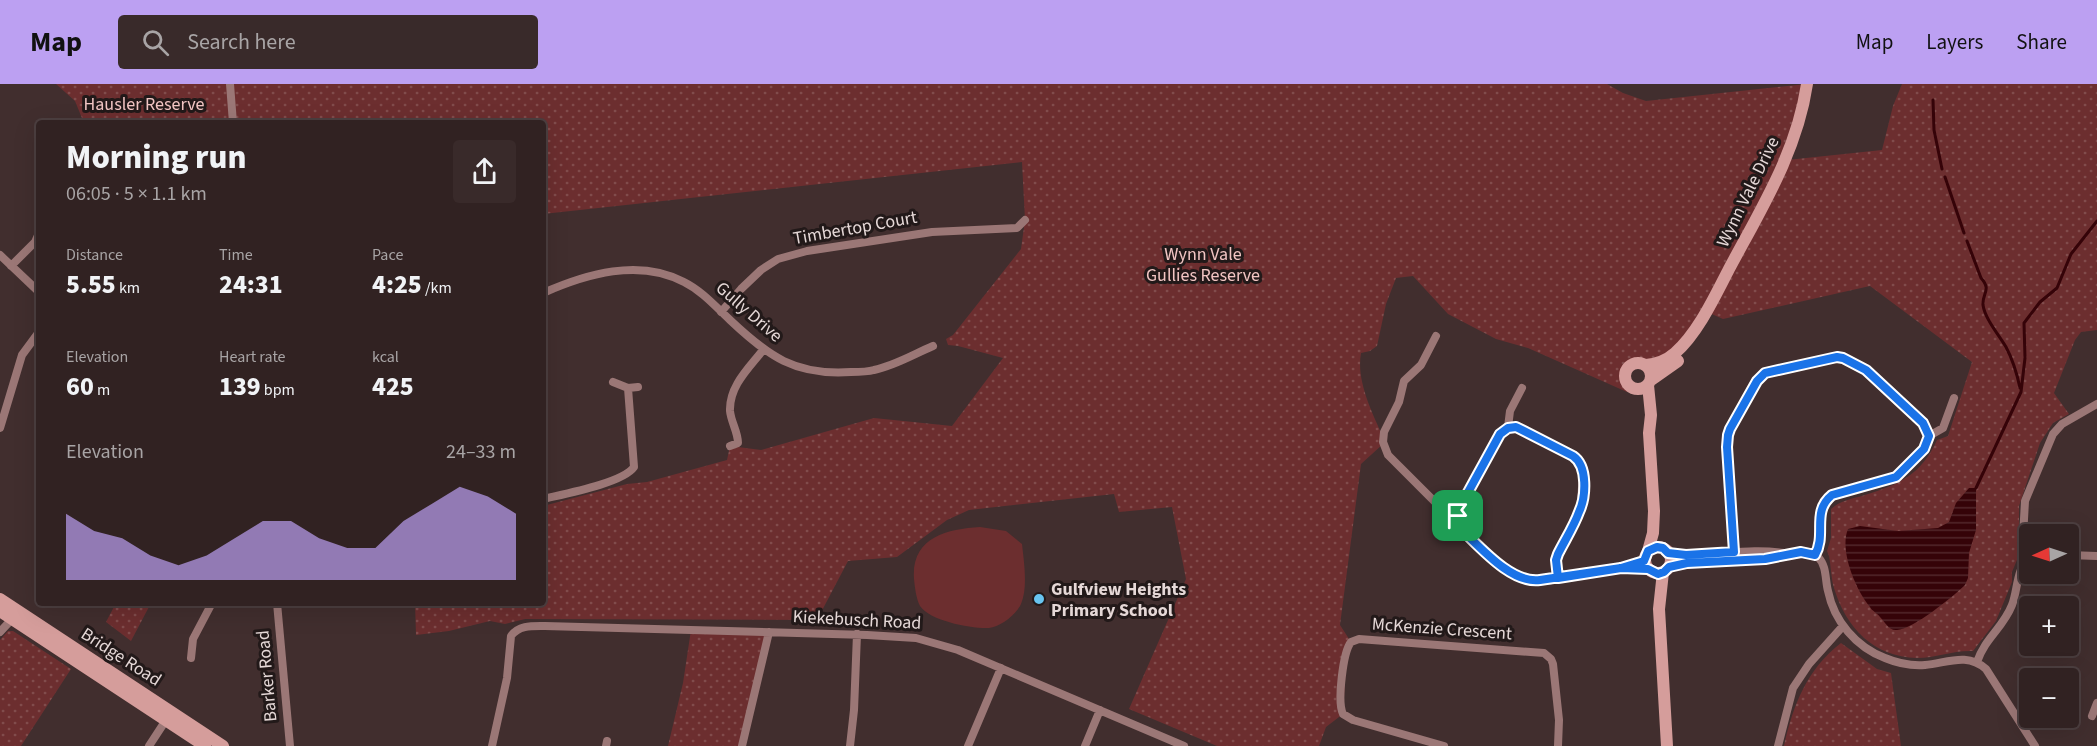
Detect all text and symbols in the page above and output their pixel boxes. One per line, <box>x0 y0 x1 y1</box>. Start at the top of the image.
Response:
search box <box>118 15 538 69</box>
text: Map <box>30 22 82 62</box>
icon: search <box>139 26 172 59</box>
text: Search here <box>187 26 296 58</box>
text: Map <box>1856 27 1893 57</box>
text: Layers <box>1926 27 1983 57</box>
text: Share <box>2016 27 2067 57</box>
park label: Hausler Reserve <box>84 92 205 117</box>
street label: Wynn Vale Drive <box>1710 133 1786 251</box>
text: Morning run <box>66 134 246 181</box>
button: share <box>453 140 516 203</box>
text: 06:05 · 5 × 1.1 km <box>66 180 207 208</box>
street label: Timbertop Court <box>791 205 919 251</box>
park label: Wynn Vale Gullies Reserve <box>1146 242 1260 288</box>
text: Distance <box>66 244 123 266</box>
text: Time <box>219 244 253 266</box>
text: Pace <box>372 244 403 266</box>
text: 5.55 <box>66 266 116 303</box>
text: 24:31 <box>219 266 283 303</box>
text: 4:25 <box>372 266 422 303</box>
street label: Gully Drive <box>710 276 788 348</box>
text: km <box>116 277 140 299</box>
text: /km <box>422 277 452 299</box>
text: Elevation <box>66 346 128 368</box>
text: Heart rate <box>219 346 286 368</box>
text: kcal <box>372 346 399 368</box>
text: 60 <box>66 368 94 405</box>
text: 139 <box>219 368 261 405</box>
text: 425 <box>372 368 414 405</box>
text: m <box>94 379 110 401</box>
text: bpm <box>261 379 295 401</box>
text: Elevation <box>66 438 144 466</box>
text: 24–33 m <box>446 438 516 466</box>
pin <box>1432 490 1483 541</box>
icon: arrive <box>1441 499 1474 532</box>
north arrow <box>2019 524 2079 584</box>
map controls <box>2019 524 2079 728</box>
place label: Gulfview Heights Primary School <box>1051 577 1186 623</box>
marker: Gulfview Heights Primary School <box>1032 592 1046 606</box>
button: + <box>2019 596 2079 656</box>
street label: Kiekebusch Road <box>792 604 922 636</box>
street label: McKenzie Crescent <box>1371 612 1513 646</box>
street label: Bridge Road <box>76 622 166 692</box>
street label: Barker Road <box>251 629 283 723</box>
button: − <box>2019 668 2079 728</box>

